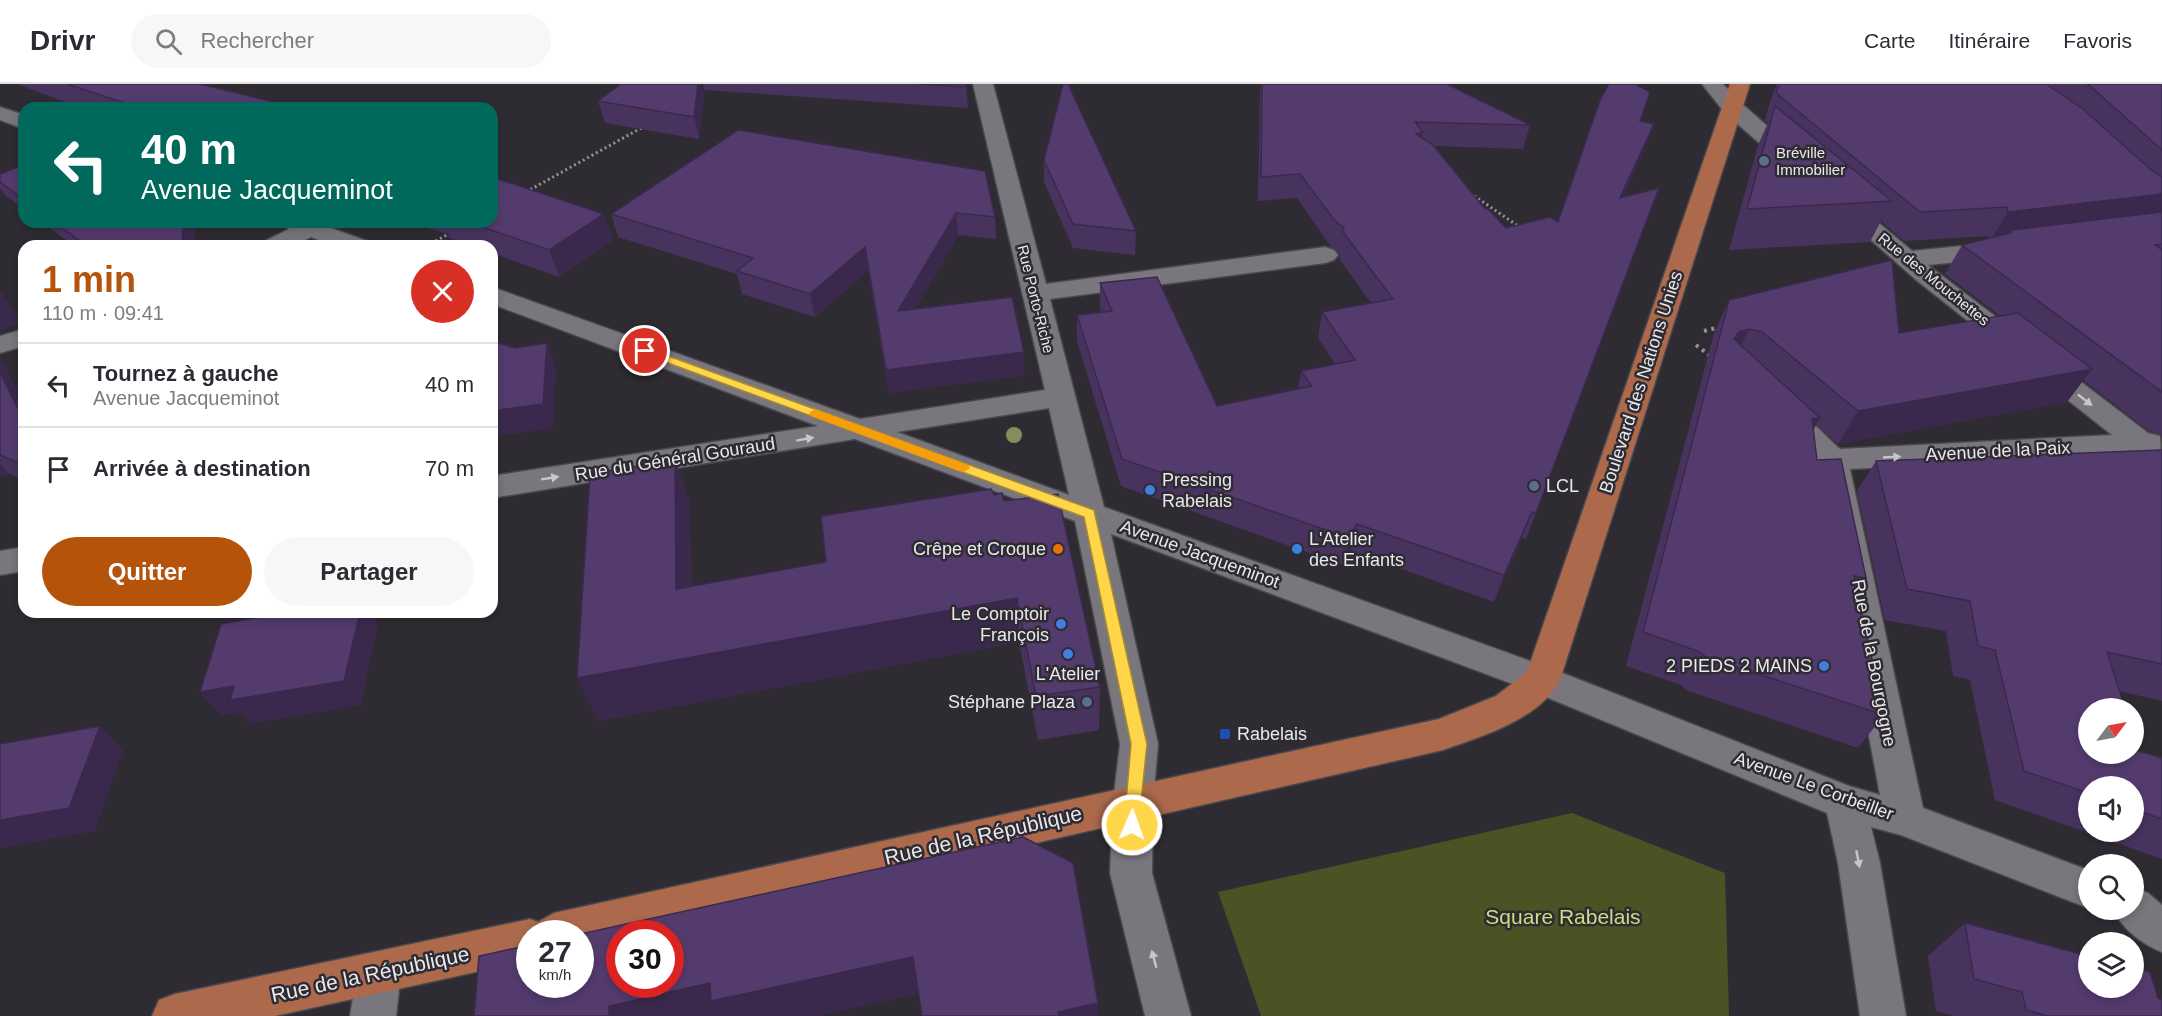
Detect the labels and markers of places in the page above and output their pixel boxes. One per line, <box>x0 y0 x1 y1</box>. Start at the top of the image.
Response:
place label: Bréville Immobilier <box>1776 144 1845 178</box>
marker: Bréville Immobilier <box>1757 154 1771 168</box>
pin <box>619 325 670 376</box>
place label: Pressing Rabelais <box>1162 470 1232 511</box>
place label: LCL <box>1546 476 1579 496</box>
marker: LCL <box>1527 479 1541 493</box>
marker: Pressing Rabelais <box>1143 483 1157 497</box>
place label: L'Atelier des Enfants <box>1309 529 1404 570</box>
place label: Crêpe et Croque <box>913 539 1046 559</box>
marker: Crêpe et Croque <box>1051 542 1065 556</box>
marker: L'Atelier des Enfants <box>1290 542 1304 556</box>
place label: Le Comptoir François <box>951 604 1049 645</box>
marker: Le Comptoir François <box>1054 617 1068 631</box>
marker: L'Atelier <box>1061 647 1075 661</box>
place label: 2 PIEDS 2 MAINS <box>1666 656 1812 676</box>
marker: 2 PIEDS 2 MAINS <box>1817 659 1831 673</box>
place label: L'Atelier <box>1036 664 1100 684</box>
place label: Stéphane Plaza <box>948 692 1076 712</box>
marker: Stéphane Plaza <box>1080 695 1094 709</box>
place label: Rabelais <box>1237 724 1307 744</box>
marker: Rabelais <box>1218 727 1232 741</box>

